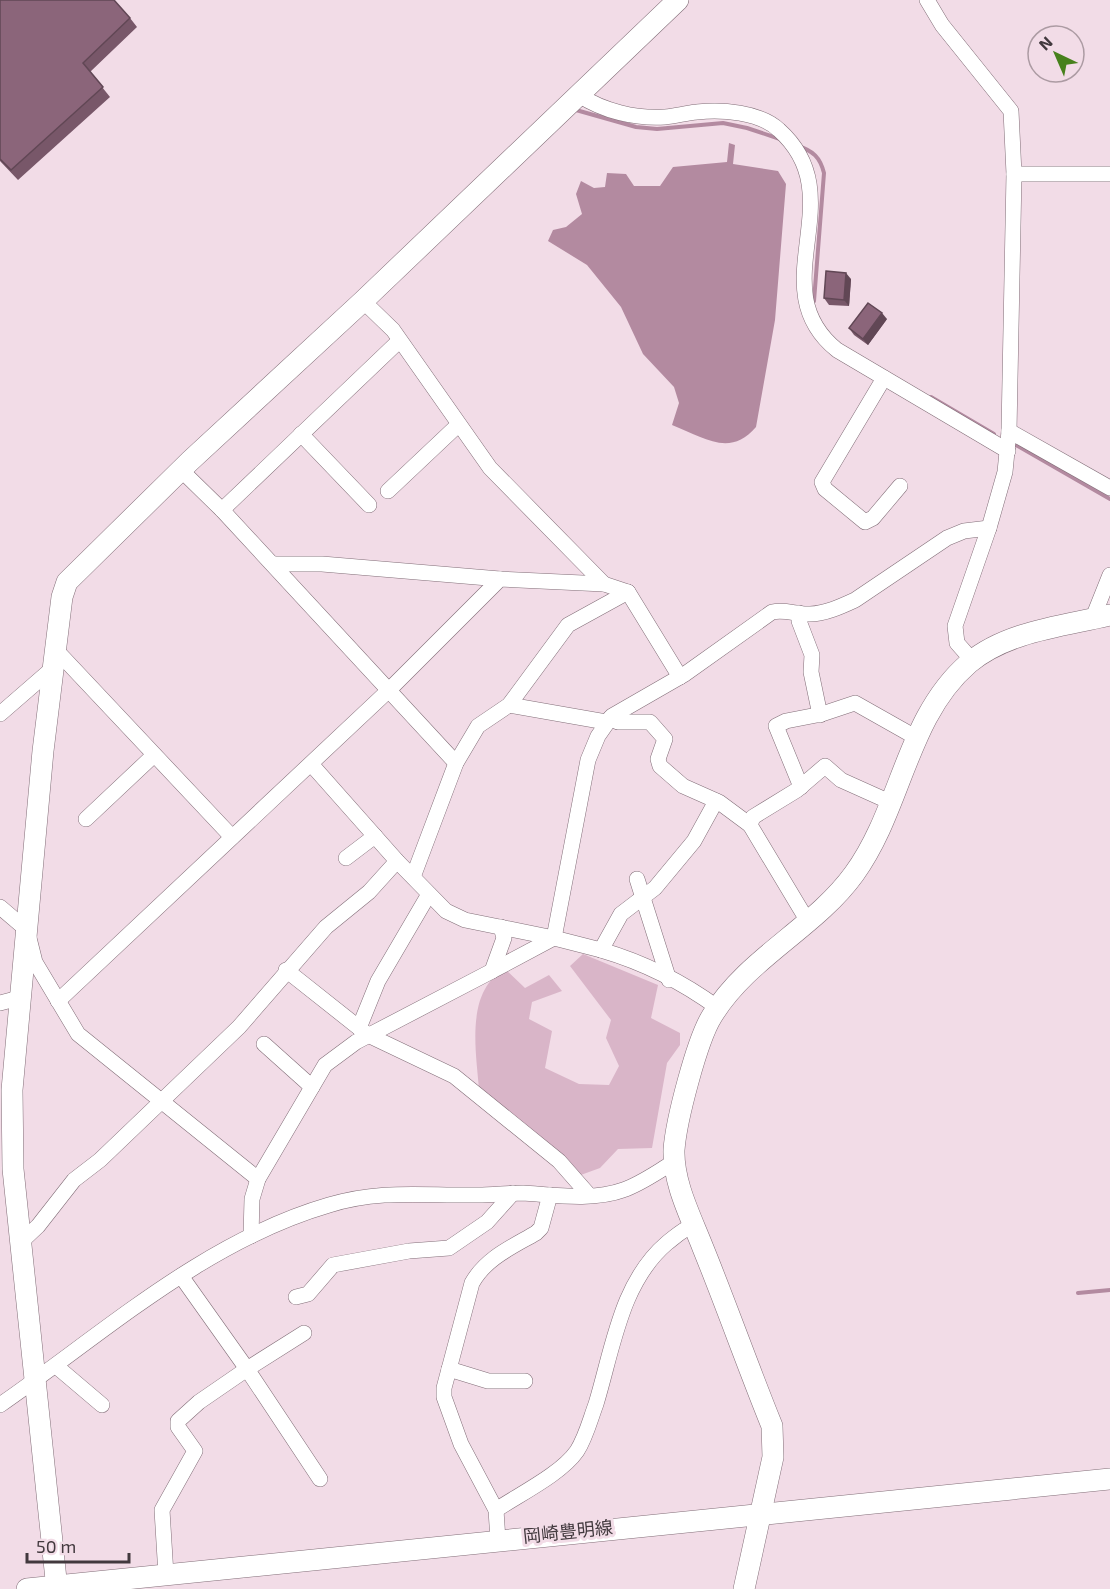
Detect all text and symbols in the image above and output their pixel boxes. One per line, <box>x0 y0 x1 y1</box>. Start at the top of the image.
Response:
north arrow <box>1026 24 1086 84</box>
text: N <box>1034 32 1056 54</box>
street label: 岡崎豊明線 <box>522 1515 614 1547</box>
scale bar <box>27 1526 129 1564</box>
text: 50 m <box>36 1535 76 1557</box>

